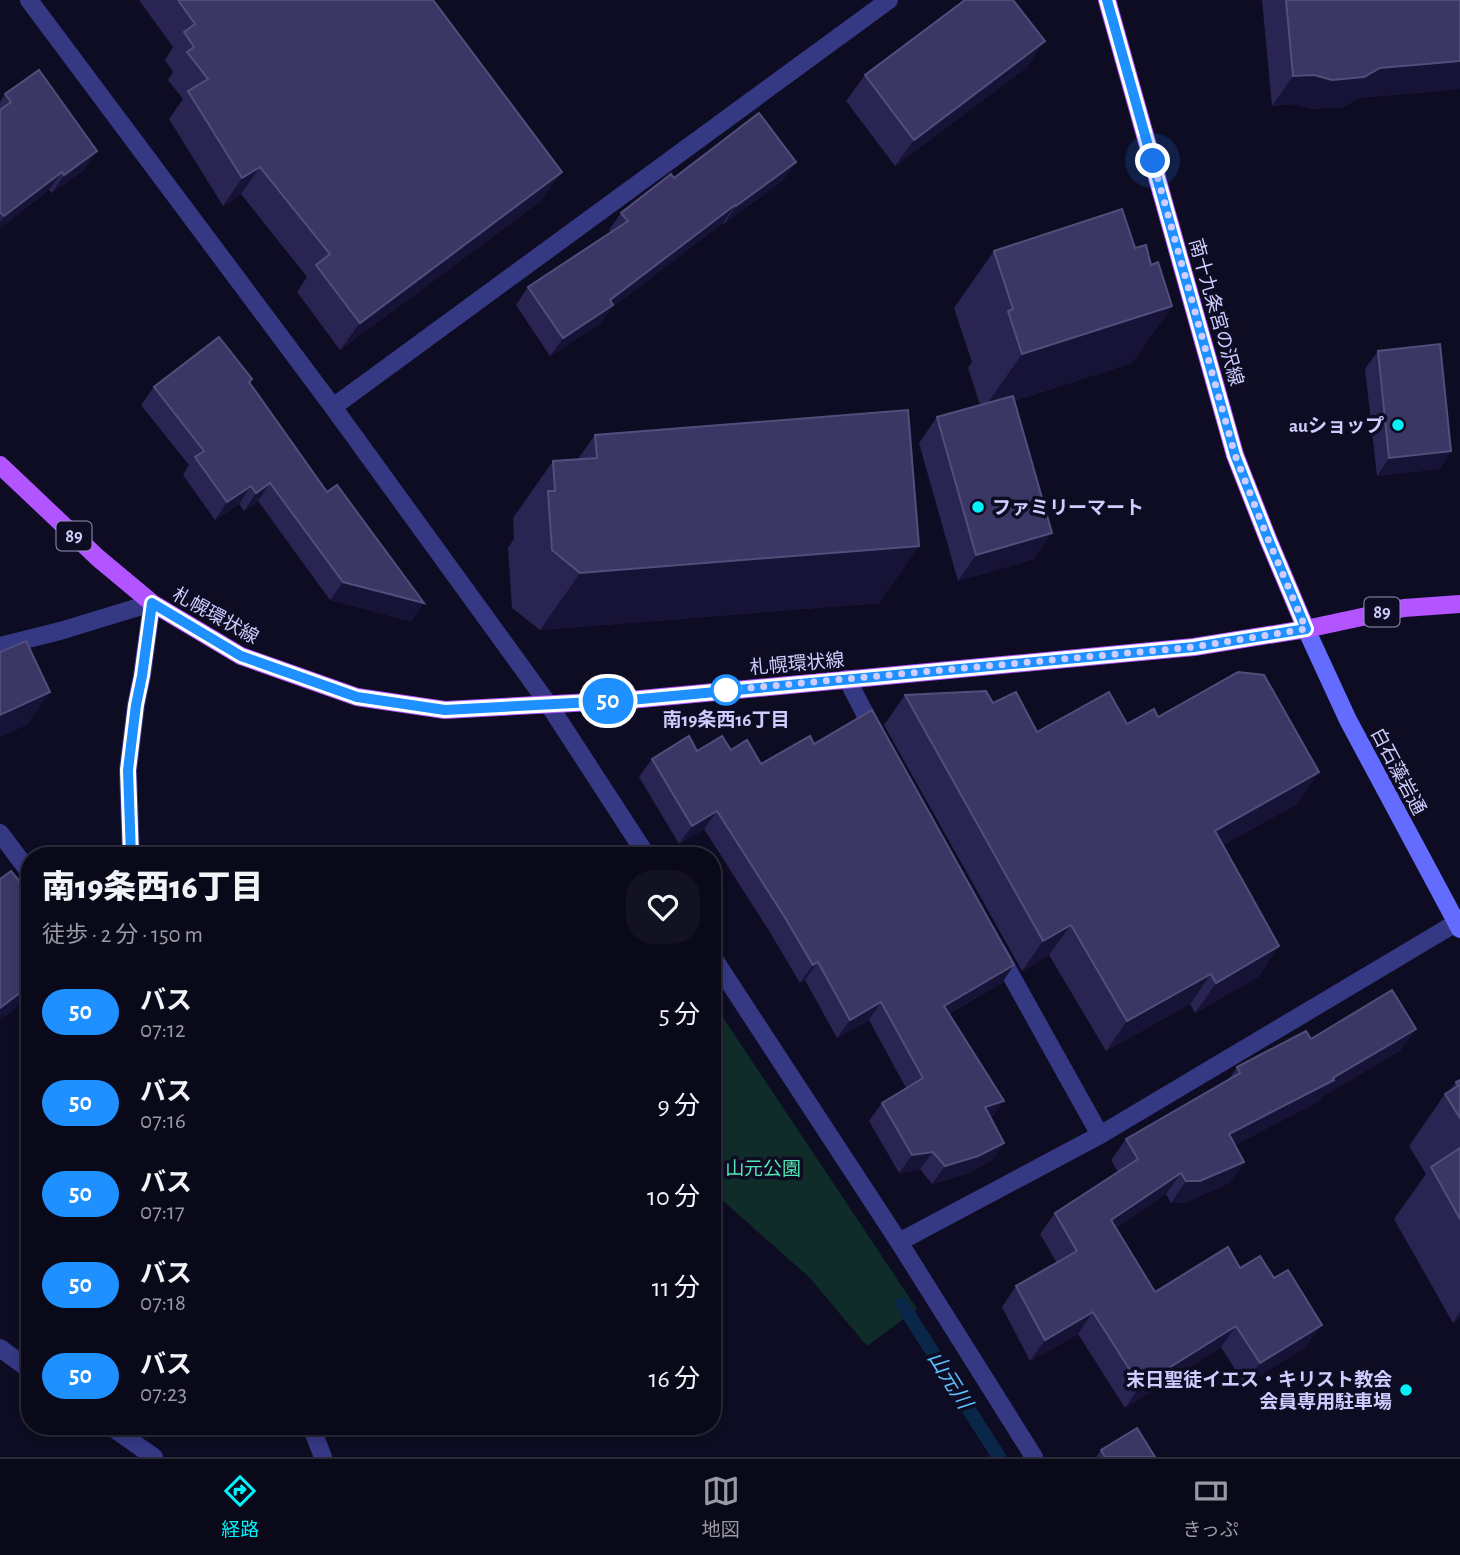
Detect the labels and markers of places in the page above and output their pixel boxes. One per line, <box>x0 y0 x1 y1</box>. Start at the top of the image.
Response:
place label: auショップ <box>1289 416 1384 436</box>
marker: auショップ <box>1390 417 1406 433</box>
marker: ファミリーマート <box>970 499 986 515</box>
place label: ファミリーマート <box>992 499 1144 518</box>
marker: 南19条西16丁目 <box>711 675 741 705</box>
place label: 南19条西16丁目 <box>662 709 790 730</box>
place label: 末日聖徒イエス・キリスト教会 会員専用駐車場 <box>1126 1369 1392 1412</box>
marker: 末日聖徒イエス・キリスト教会 会員専用駐車場 <box>1398 1382 1414 1398</box>

